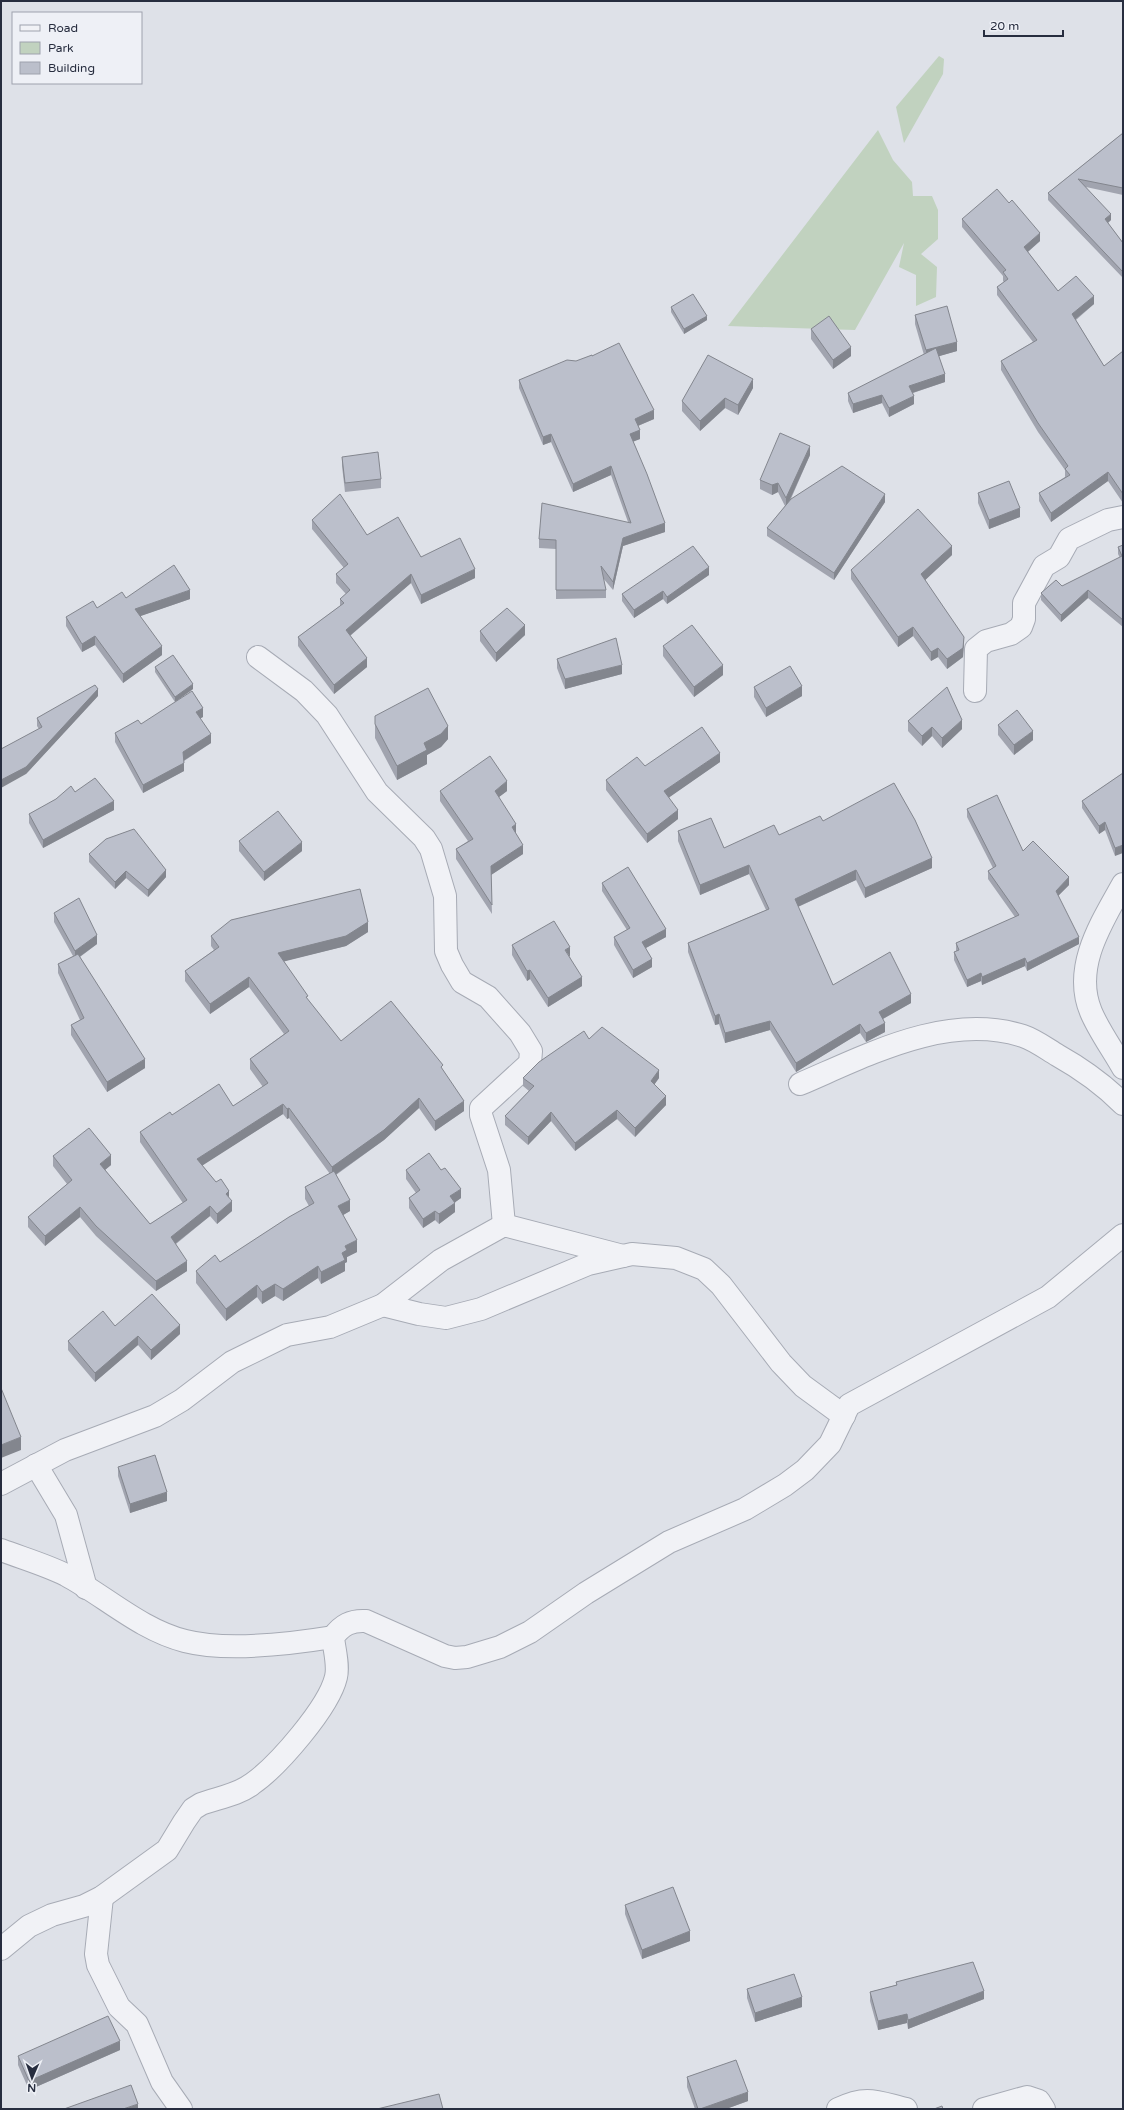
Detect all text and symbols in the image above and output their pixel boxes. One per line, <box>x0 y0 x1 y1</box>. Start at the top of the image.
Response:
legend <box>12 12 142 84</box>
scale bar <box>984 12 1063 38</box>
text: 20 m <box>990 19 1019 33</box>
text: Road <box>48 21 78 35</box>
text: Park <box>48 41 74 55</box>
text: Building <box>48 61 95 75</box>
north arrow <box>12 2058 52 2098</box>
text: N <box>27 2081 36 2094</box>

